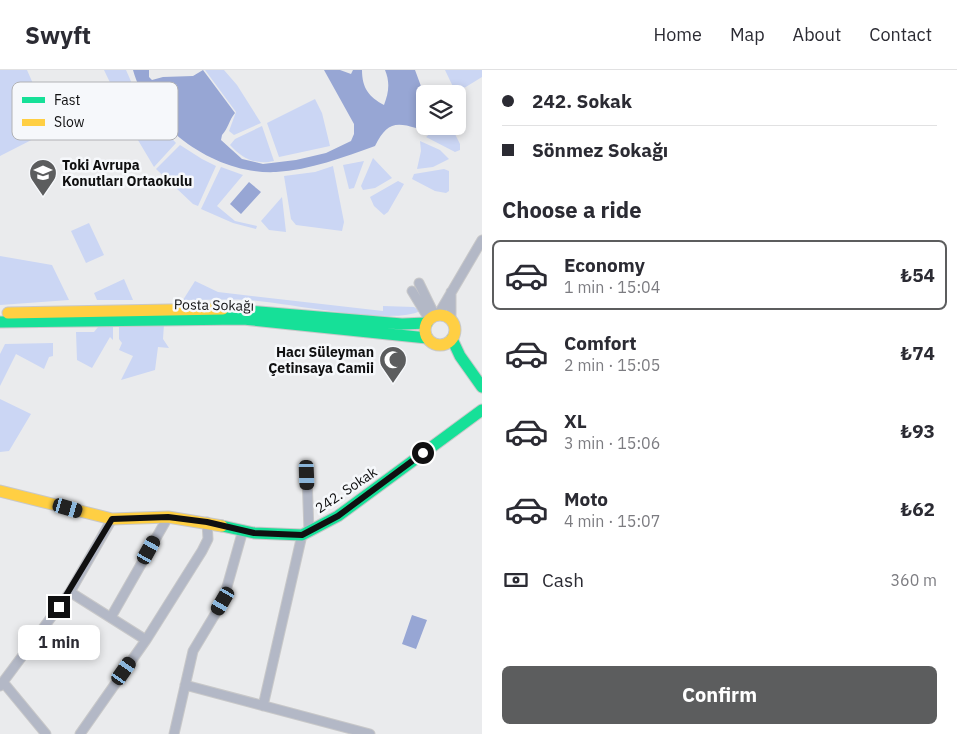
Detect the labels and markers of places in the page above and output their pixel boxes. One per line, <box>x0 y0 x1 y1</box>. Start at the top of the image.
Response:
place label: Toki Avrupa Konutları Ortaokulu <box>62 156 192 190</box>
school or university icon: Toki Avrupa Konutları Ortaokulu <box>28 158 58 197</box>
place label: Hacı Süleyman Çetinsaya Camii <box>268 343 374 377</box>
mosque icon: Hacı Süleyman Çetinsaya Camii <box>378 345 408 384</box>

